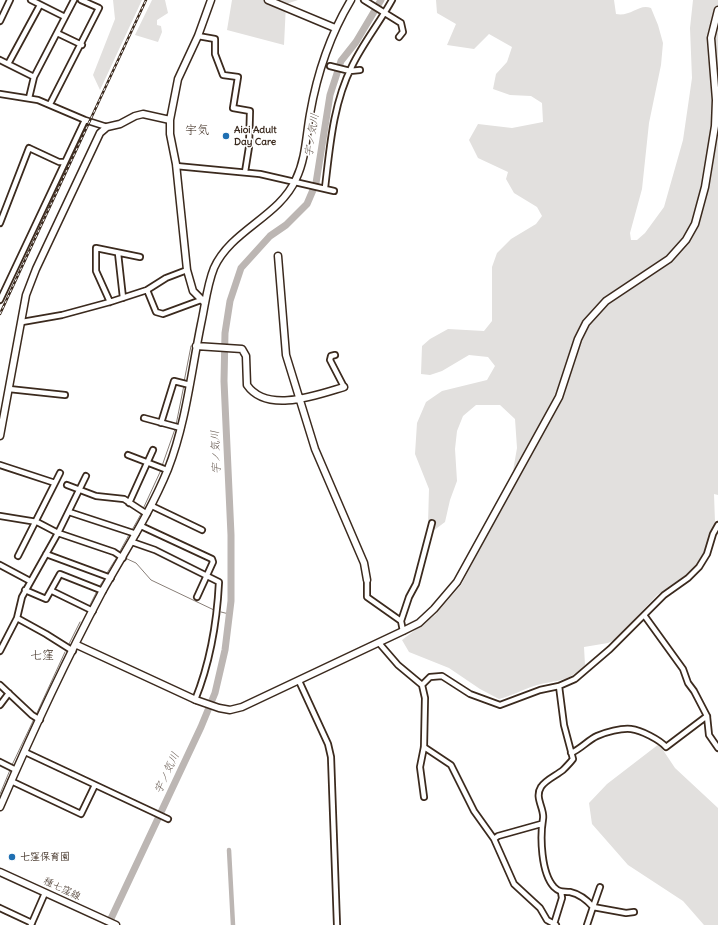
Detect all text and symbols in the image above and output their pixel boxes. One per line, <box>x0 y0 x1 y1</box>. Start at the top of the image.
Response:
water label: 宇ノ気川 <box>302 112 322 158</box>
district label: 宇気 <box>185 124 209 138</box>
place label: Aioi Adult Day Care <box>234 124 277 148</box>
marker: Aioi Adult Day Care <box>221 131 231 141</box>
water label: 宇ノ気川 <box>209 430 223 474</box>
district label: 七窪 <box>30 649 54 663</box>
water label: 宇ノ気川 <box>152 750 182 796</box>
place label: 七窪保育園 <box>20 851 70 863</box>
marker: 七窪保育園 <box>7 852 17 862</box>
street label: 種七窪線 <box>41 875 83 903</box>

